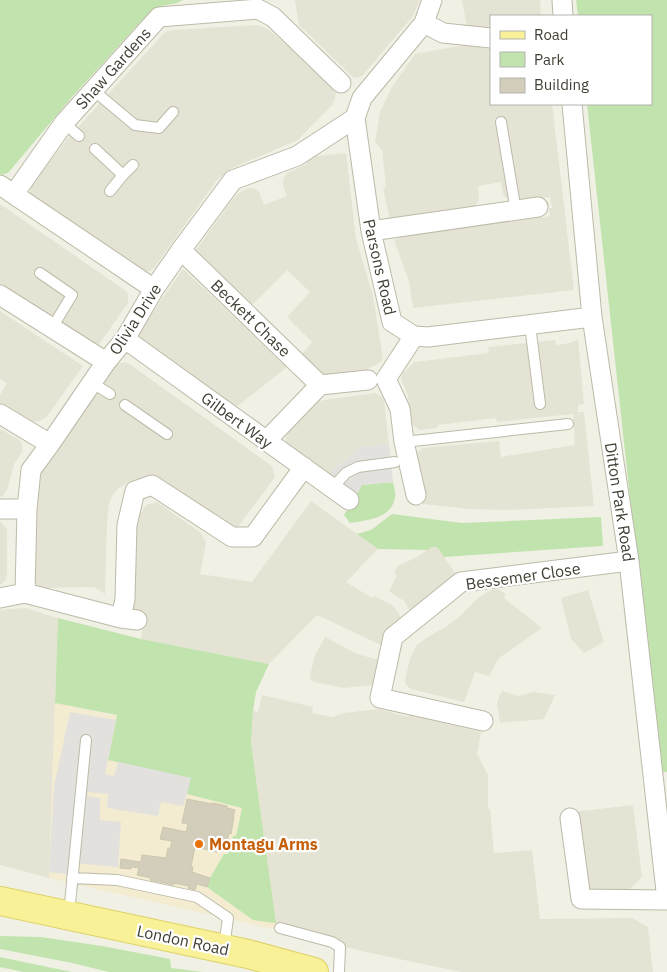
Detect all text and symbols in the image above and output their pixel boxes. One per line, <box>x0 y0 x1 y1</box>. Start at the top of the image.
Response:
legend <box>490 15 652 105</box>
street label: Shaw Gardens <box>71 23 155 113</box>
text: Road <box>534 25 569 44</box>
text: Park <box>534 50 564 69</box>
text: Building <box>534 75 589 94</box>
street label: Parsons Road <box>359 217 401 317</box>
street label: Beckett Chase <box>207 275 295 361</box>
street label: Olivia Drive <box>105 279 166 358</box>
street label: Gilbert Way <box>197 387 277 453</box>
street label: Ditton Park Road <box>601 441 639 563</box>
street label: Bessemer Close <box>464 558 582 594</box>
place label: Montagu Arms <box>209 834 318 854</box>
marker: Montagu Arms <box>193 838 205 850</box>
street label: London Road <box>135 920 231 960</box>

